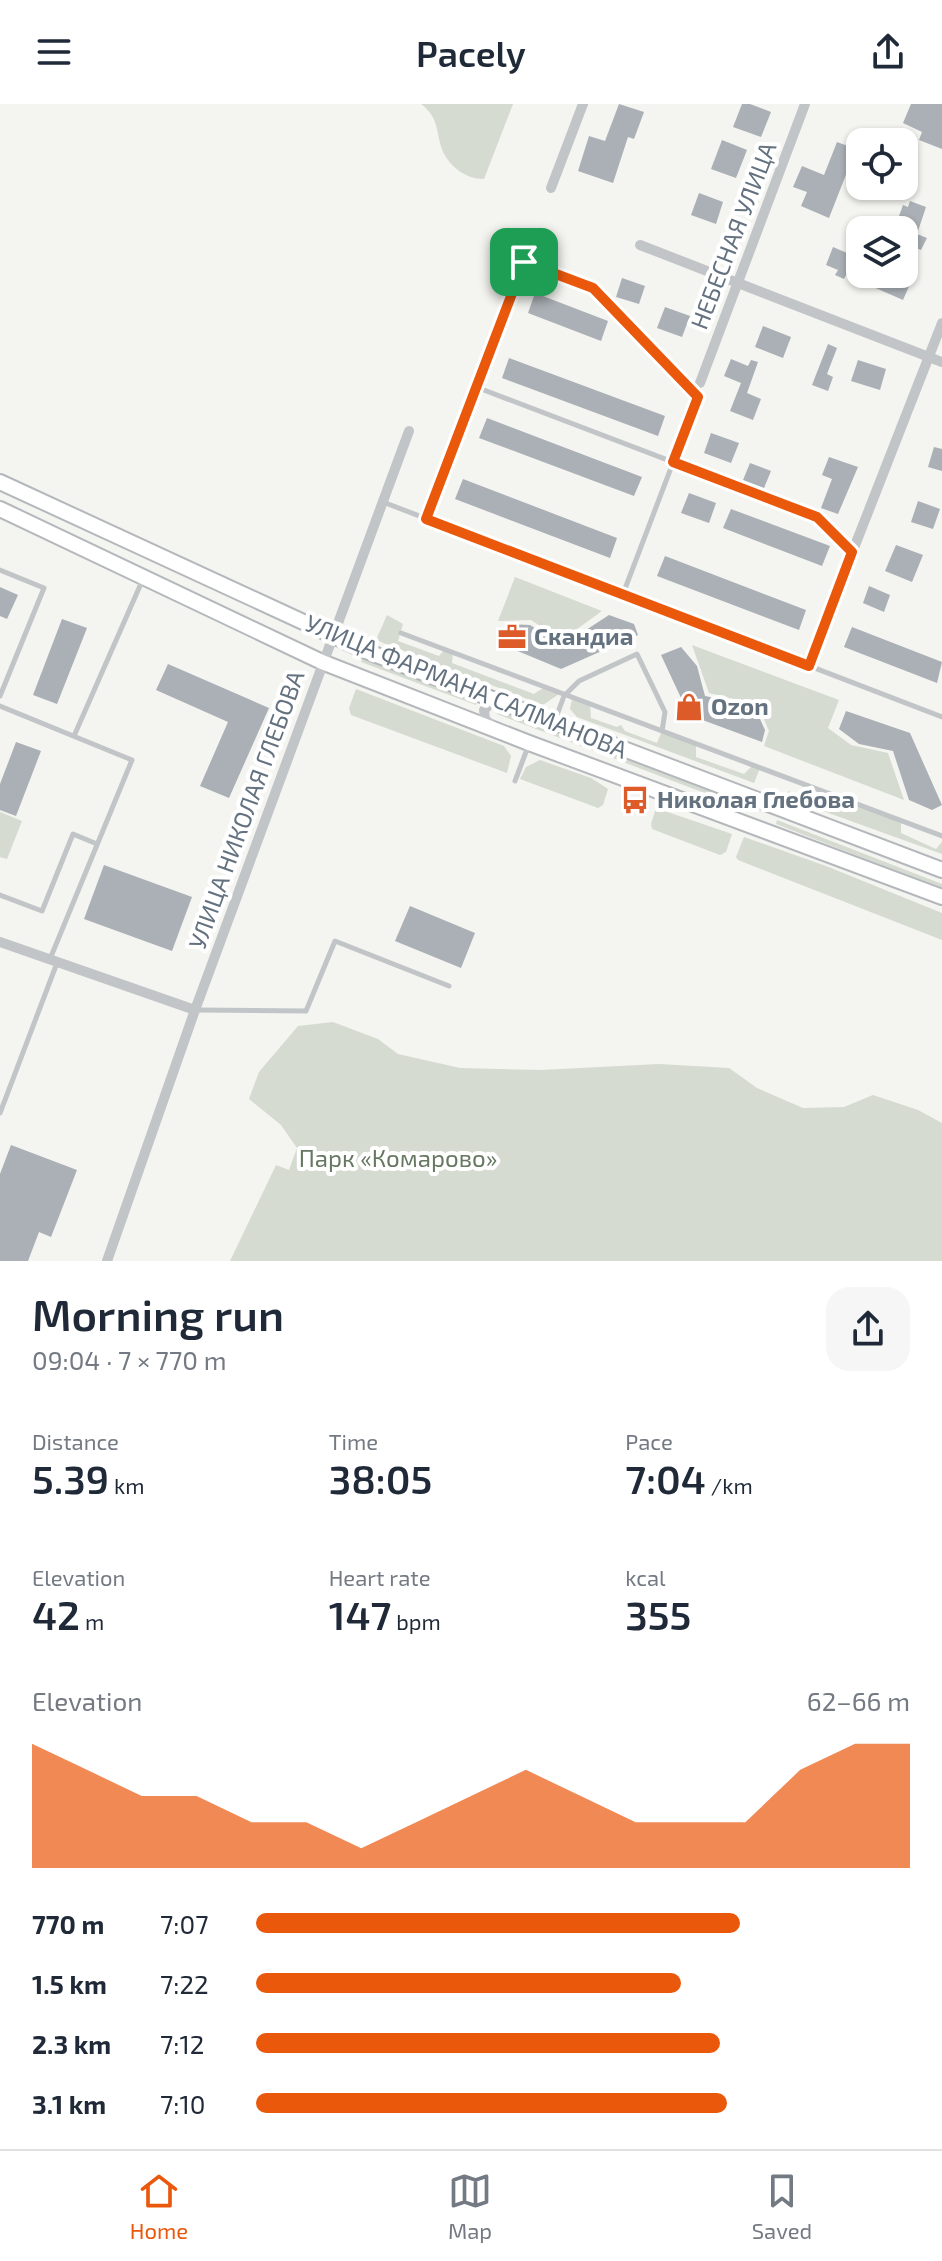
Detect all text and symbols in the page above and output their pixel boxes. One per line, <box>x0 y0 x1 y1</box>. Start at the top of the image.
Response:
icon: menu <box>32 30 76 74</box>
icon: share <box>866 30 910 74</box>
text: Pacely <box>416 31 526 74</box>
map controls <box>846 128 918 288</box>
button: locate <box>846 128 918 200</box>
street label: НЕБЕСНАЯ УЛИЦА <box>684 138 782 333</box>
button: layers <box>846 216 918 288</box>
pin <box>490 228 558 296</box>
icon: arrive <box>502 240 546 284</box>
street label: УЛИЦА ФАРМАНА САЛМАНОВА <box>301 608 632 764</box>
place label: Скандиа <box>534 621 633 650</box>
office icon: Скандиа <box>497 622 527 652</box>
street label: УЛИЦА НИКОЛАЯ ГЛЕБОВА <box>182 666 310 953</box>
place label: Ozon <box>711 691 769 720</box>
shop icon: Ozon <box>674 692 704 722</box>
place label: Николая Глебова <box>657 784 855 813</box>
bus stop icon: Николая Глебова <box>620 785 650 815</box>
park label: Парк «Комарово» <box>299 1143 497 1172</box>
text: Morning run <box>32 1287 284 1340</box>
button: share <box>826 1287 910 1371</box>
text: 09:04 · 7 × 770 m <box>32 1344 226 1375</box>
text: Distance <box>32 1428 119 1454</box>
text: Time <box>329 1428 378 1454</box>
text: Pace <box>625 1428 673 1454</box>
text: 5.39 <box>32 1454 109 1502</box>
text: 38:05 <box>329 1454 432 1502</box>
text: 7:04 <box>625 1454 706 1502</box>
text: km <box>109 1472 144 1498</box>
text: /km <box>706 1472 753 1498</box>
text: Elevation <box>32 1564 125 1590</box>
text: Heart rate <box>329 1564 430 1590</box>
text: kcal <box>625 1564 666 1590</box>
text: 42 <box>32 1590 80 1638</box>
text: 147 <box>329 1590 391 1638</box>
text: 355 <box>625 1590 691 1638</box>
text: m <box>80 1608 104 1634</box>
text: bpm <box>391 1608 441 1634</box>
text: Elevation <box>32 1685 142 1716</box>
text: 62–66 m <box>807 1685 910 1716</box>
text: 770 m <box>32 1908 104 1939</box>
text: 7:07 <box>160 1908 208 1939</box>
text: 1.5 km <box>32 1968 107 1999</box>
text: 7:22 <box>160 1968 209 1999</box>
text: 2.3 km <box>32 2028 111 2059</box>
text: 7:12 <box>160 2028 204 2059</box>
text: 3.1 km <box>32 2088 106 2119</box>
text: 7:10 <box>160 2088 205 2119</box>
tab: Home <box>130 2169 188 2243</box>
tab: Map <box>448 2169 492 2243</box>
tab: Saved <box>752 2169 812 2243</box>

